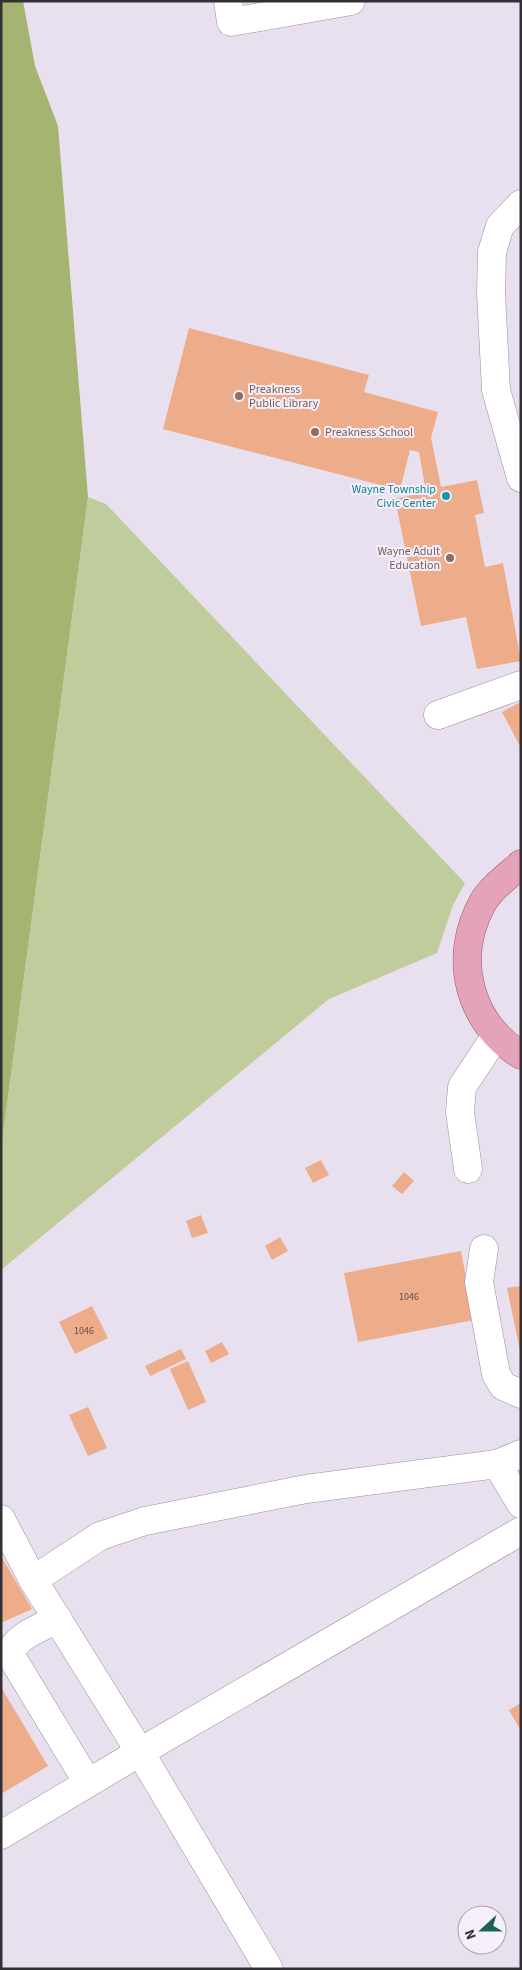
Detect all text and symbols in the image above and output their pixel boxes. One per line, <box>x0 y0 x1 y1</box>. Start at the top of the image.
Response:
place label: Preakness Public Library <box>249 381 319 412</box>
marker: Preakness Public Library <box>233 390 245 402</box>
place label: Preakness School <box>325 424 413 441</box>
marker: Preakness School <box>309 426 321 438</box>
place label: Wayne Township Civic Center <box>352 481 437 512</box>
marker: Wayne Township Civic Center <box>440 490 452 502</box>
place label: Wayne Adult Education <box>377 543 440 574</box>
marker: Wayne Adult Education <box>444 552 456 564</box>
house number: 1046 <box>399 1290 419 1304</box>
house number: 1046 <box>74 1324 94 1338</box>
north arrow <box>457 1905 507 1955</box>
text: N <box>460 1926 482 1942</box>

